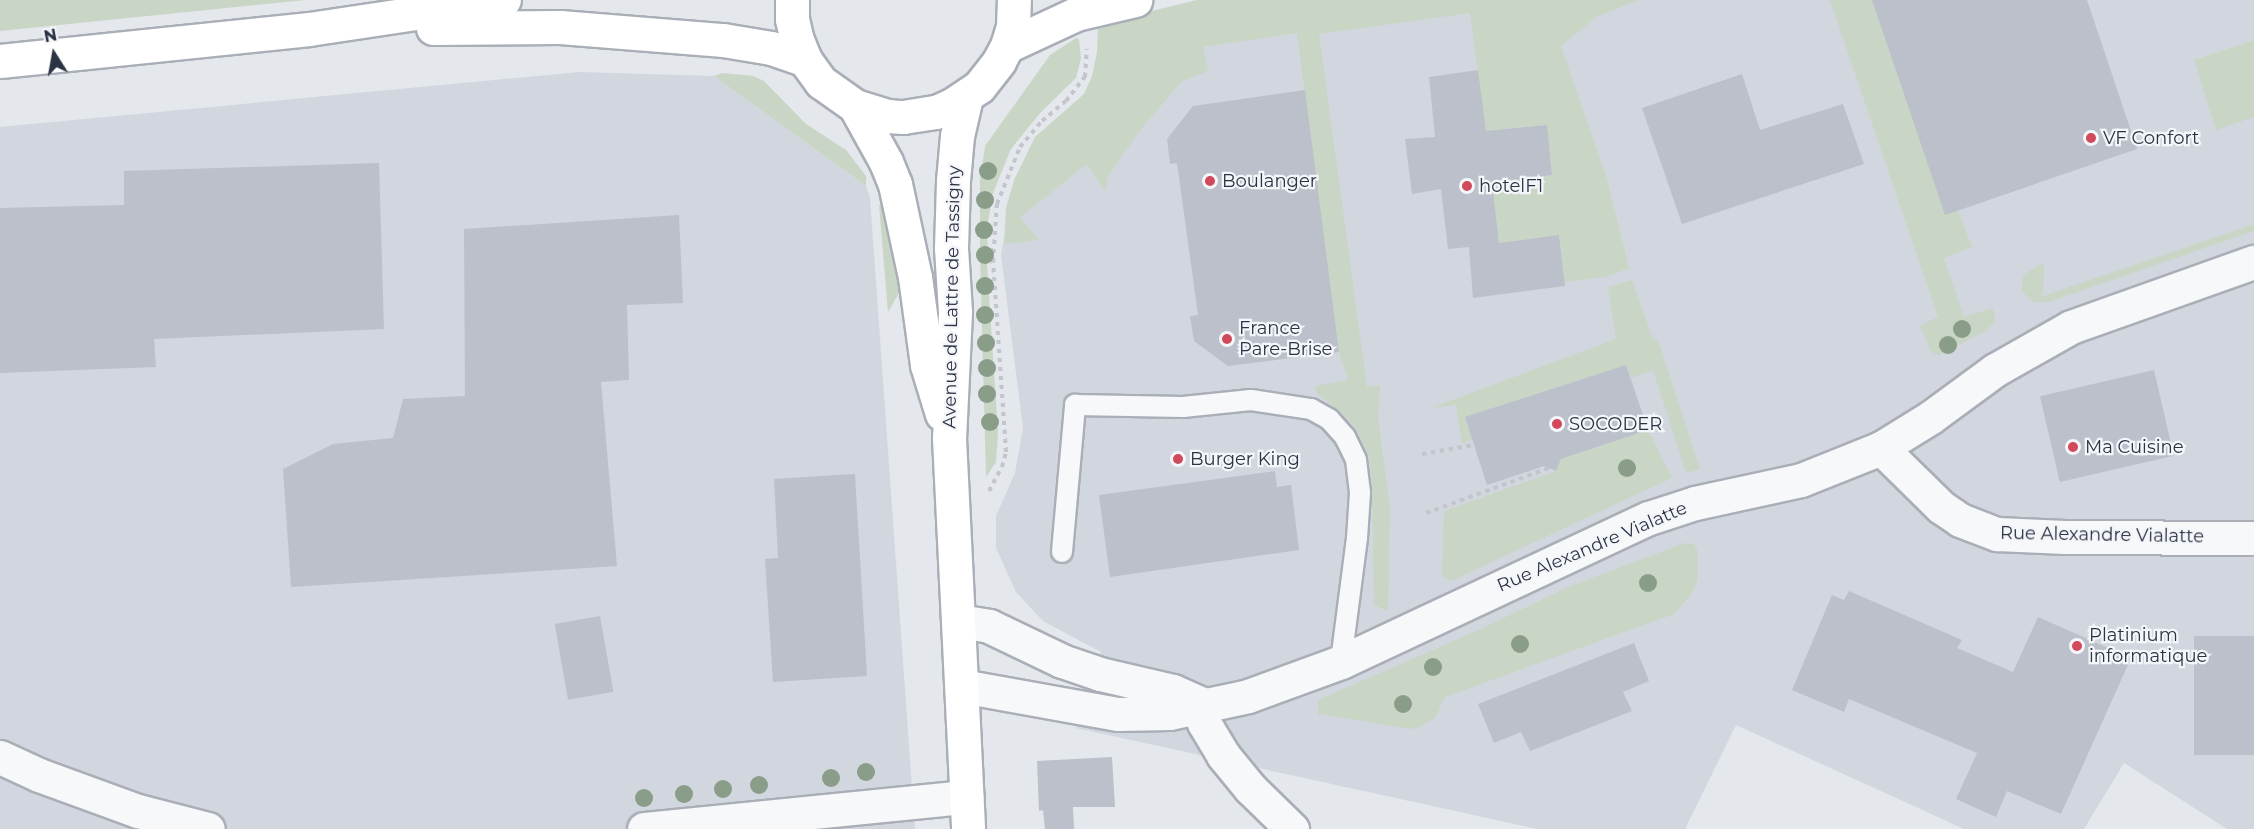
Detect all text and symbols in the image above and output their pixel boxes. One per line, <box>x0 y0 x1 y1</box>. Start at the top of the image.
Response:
north arrow <box>24 24 84 84</box>
text: N <box>42 25 59 46</box>
place label: VF Confort <box>2103 127 2199 149</box>
marker: VF Confort <box>2084 131 2098 145</box>
street label: Avenue de Lattre de Tassigny <box>939 165 965 429</box>
place label: Boulanger <box>1222 170 1317 192</box>
marker: Boulanger <box>1203 174 1217 188</box>
place label: hotelF1 <box>1479 175 1543 197</box>
marker: hotelF1 <box>1460 179 1474 193</box>
place label: France Pare-Brise <box>1239 318 1332 360</box>
marker: France Pare-Brise <box>1220 332 1234 346</box>
place label: SOCODER <box>1569 413 1662 435</box>
marker: SOCODER <box>1550 417 1564 431</box>
place label: Ma Cuisine <box>2085 436 2184 458</box>
marker: Ma Cuisine <box>2066 440 2080 454</box>
place label: Burger King <box>1190 448 1300 470</box>
marker: Burger King <box>1171 452 1185 466</box>
street label: Rue Alexandre Vialatte <box>1494 497 1690 597</box>
street label: Rue Alexandre Vialatte <box>2000 522 2204 548</box>
place label: Platinium informatique <box>2089 625 2207 668</box>
marker: Platinium informatique <box>2070 639 2084 653</box>

